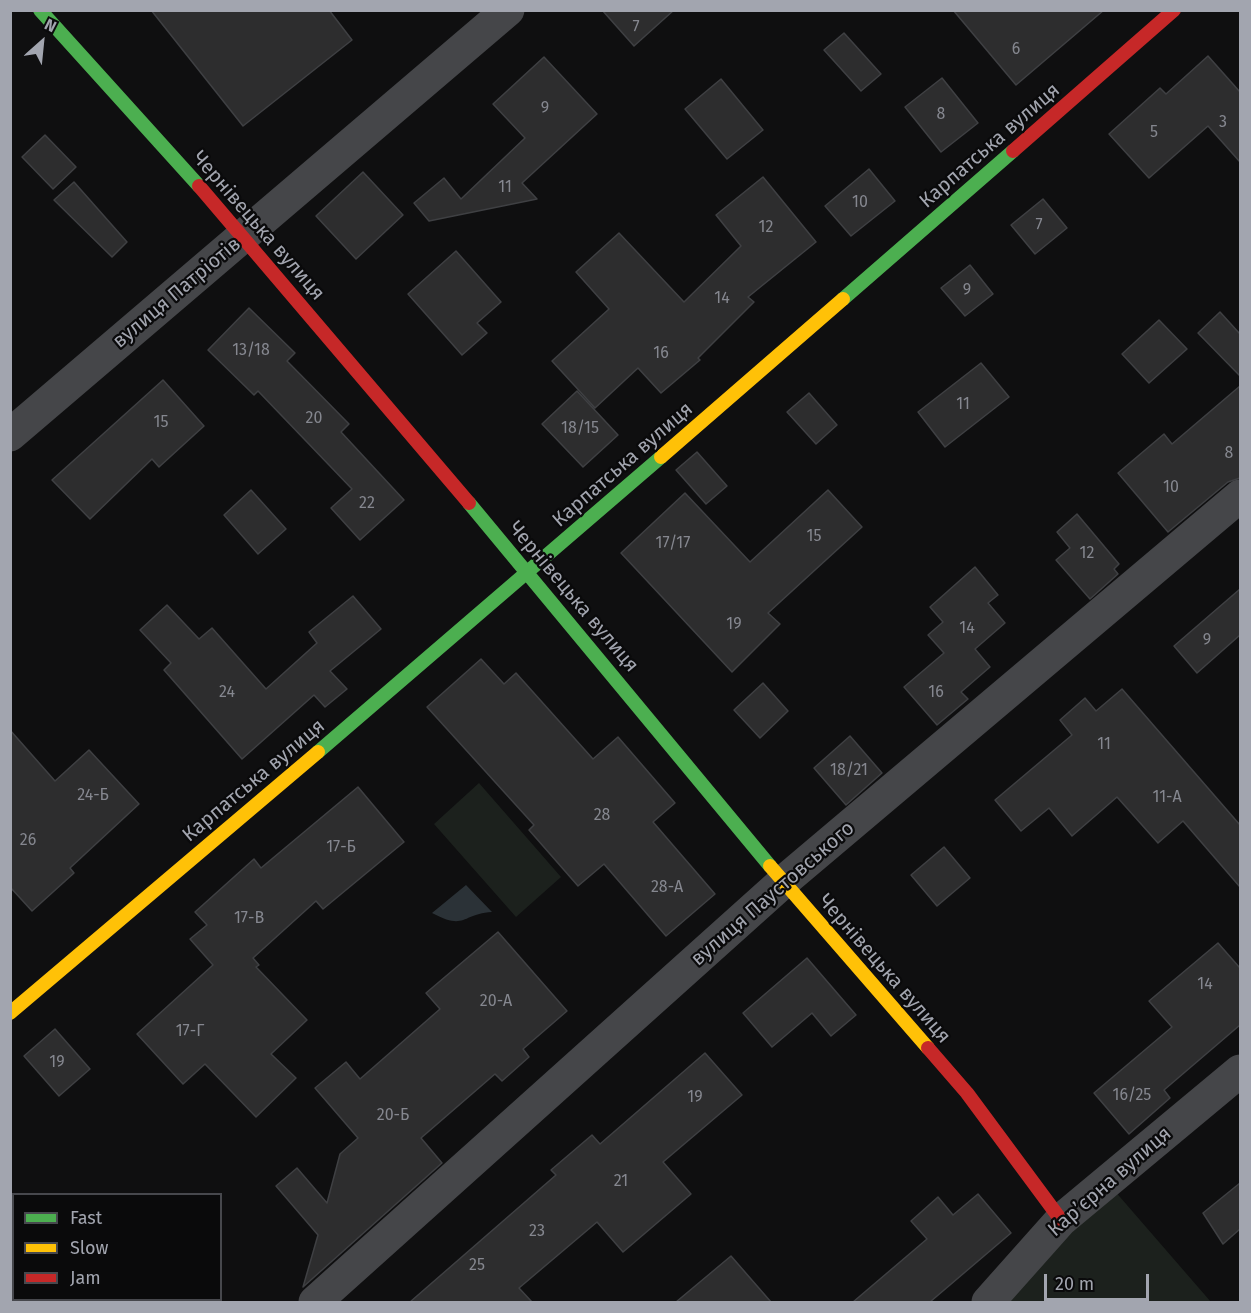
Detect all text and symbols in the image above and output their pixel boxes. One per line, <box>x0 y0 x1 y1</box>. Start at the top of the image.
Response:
north arrow <box>12 12 72 72</box>
text: N <box>41 15 59 36</box>
house number: 7 <box>632 18 640 38</box>
house number: 6 <box>1012 40 1020 60</box>
street label: Карпатська вулиця <box>915 78 1065 214</box>
house number: 9 <box>541 99 549 119</box>
house number: 8 <box>937 105 945 125</box>
house number: 3 <box>1219 113 1227 133</box>
house number: 5 <box>1150 123 1158 143</box>
street label: Чернівецька вулиця <box>187 147 329 305</box>
house number: 11 <box>498 178 512 198</box>
house number: 10 <box>852 193 868 213</box>
house number: 7 <box>1035 216 1043 236</box>
house number: 12 <box>759 218 773 238</box>
street label: вулиця Патріотів <box>108 232 246 354</box>
house number: 9 <box>963 281 971 301</box>
house number: 14 <box>714 289 730 309</box>
house number: 13/18 <box>232 341 270 361</box>
house number: 16 <box>653 344 669 364</box>
house number: 11 <box>956 395 970 415</box>
street label: Карпатська вулиця <box>548 397 698 533</box>
house number: 20 <box>306 409 322 429</box>
house number: 15 <box>154 413 168 433</box>
house number: 18/15 <box>561 419 599 439</box>
house number: 8 <box>1225 444 1233 464</box>
house number: 10 <box>1163 478 1179 498</box>
house number: 22 <box>359 494 375 514</box>
street label: Чернівецька вулиця <box>503 517 643 677</box>
house number: 15 <box>807 527 821 547</box>
house number: 17/17 <box>656 534 690 554</box>
house number: 12 <box>1080 544 1094 564</box>
house number: 19 <box>726 615 742 635</box>
house number: 14 <box>959 619 975 639</box>
house number: 9 <box>1203 631 1211 651</box>
house number: 24 <box>219 683 235 703</box>
house number: 16 <box>928 683 944 703</box>
street label: Карпатська вулиця <box>178 715 330 847</box>
house number: 11 <box>1097 735 1111 755</box>
house number: 18/21 <box>830 761 868 781</box>
house number: 24-Б <box>77 786 109 806</box>
house number: 11-А <box>1152 788 1182 808</box>
house number: 28 <box>594 806 610 826</box>
street label: вулиця Паустовського <box>686 817 860 971</box>
house number: 26 <box>20 831 36 851</box>
house number: 17-Б <box>326 838 356 858</box>
house number: 28-А <box>651 878 683 898</box>
street label: Чернівецька вулиця <box>813 890 955 1048</box>
house number: 17-В <box>234 909 264 929</box>
house number: 14 <box>1197 975 1213 995</box>
house number: 20-А <box>480 992 512 1012</box>
house number: 17-Г <box>176 1022 204 1042</box>
house number: 19 <box>49 1053 65 1073</box>
house number: 16/25 <box>1113 1086 1151 1106</box>
house number: 19 <box>687 1088 703 1108</box>
house number: 20-Б <box>377 1106 409 1126</box>
street label: Карʼєрна вулиця <box>1043 1122 1177 1242</box>
house number: 21 <box>614 1172 628 1192</box>
legend <box>12 1193 222 1301</box>
text: Fast <box>70 1207 102 1229</box>
house number: 23 <box>529 1222 545 1242</box>
text: Slow <box>70 1237 108 1259</box>
house number: 25 <box>469 1256 485 1276</box>
scale bar <box>1047 1262 1152 1300</box>
text: Jam <box>70 1267 101 1289</box>
text: 20 m <box>1055 1273 1094 1295</box>

